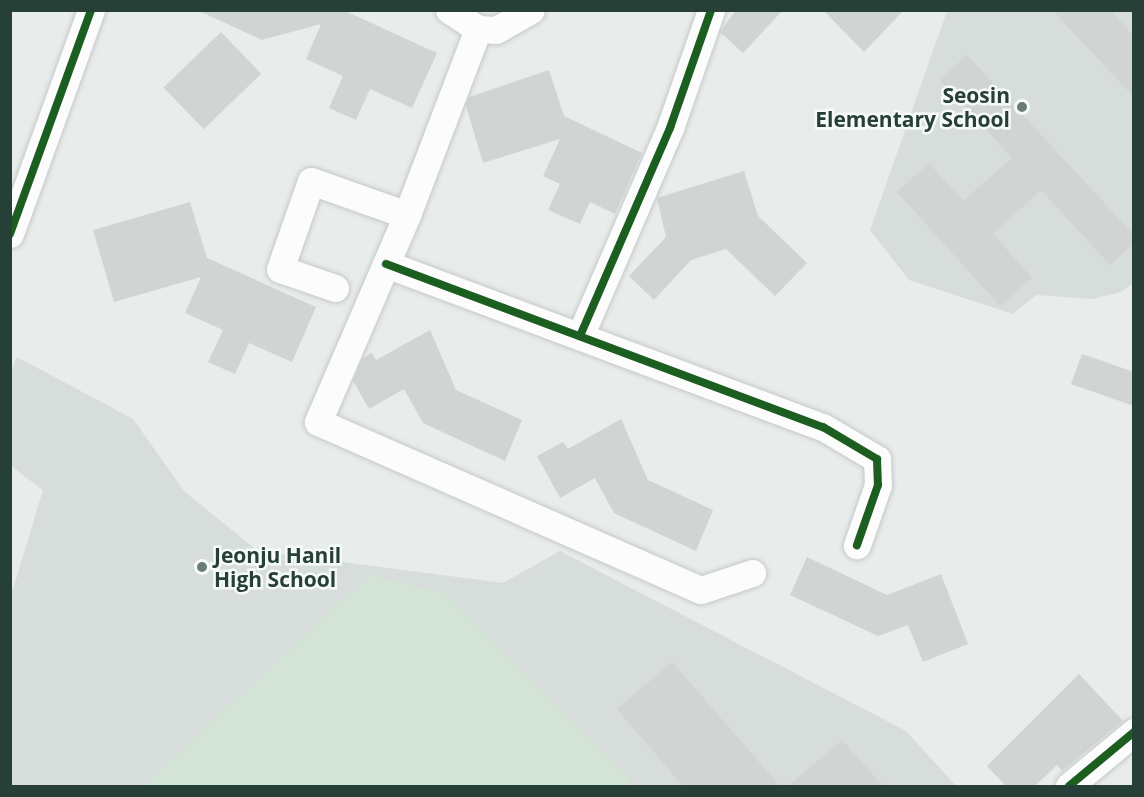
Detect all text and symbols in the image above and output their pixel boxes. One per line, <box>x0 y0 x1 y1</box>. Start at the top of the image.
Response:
place label: Seosin Elementary School <box>815 82 1010 132</box>
marker: Seosin Elementary School <box>1015 100 1029 114</box>
place label: Jeonju Hanil High School <box>214 542 341 592</box>
marker: Jeonju Hanil High School <box>195 560 209 574</box>

